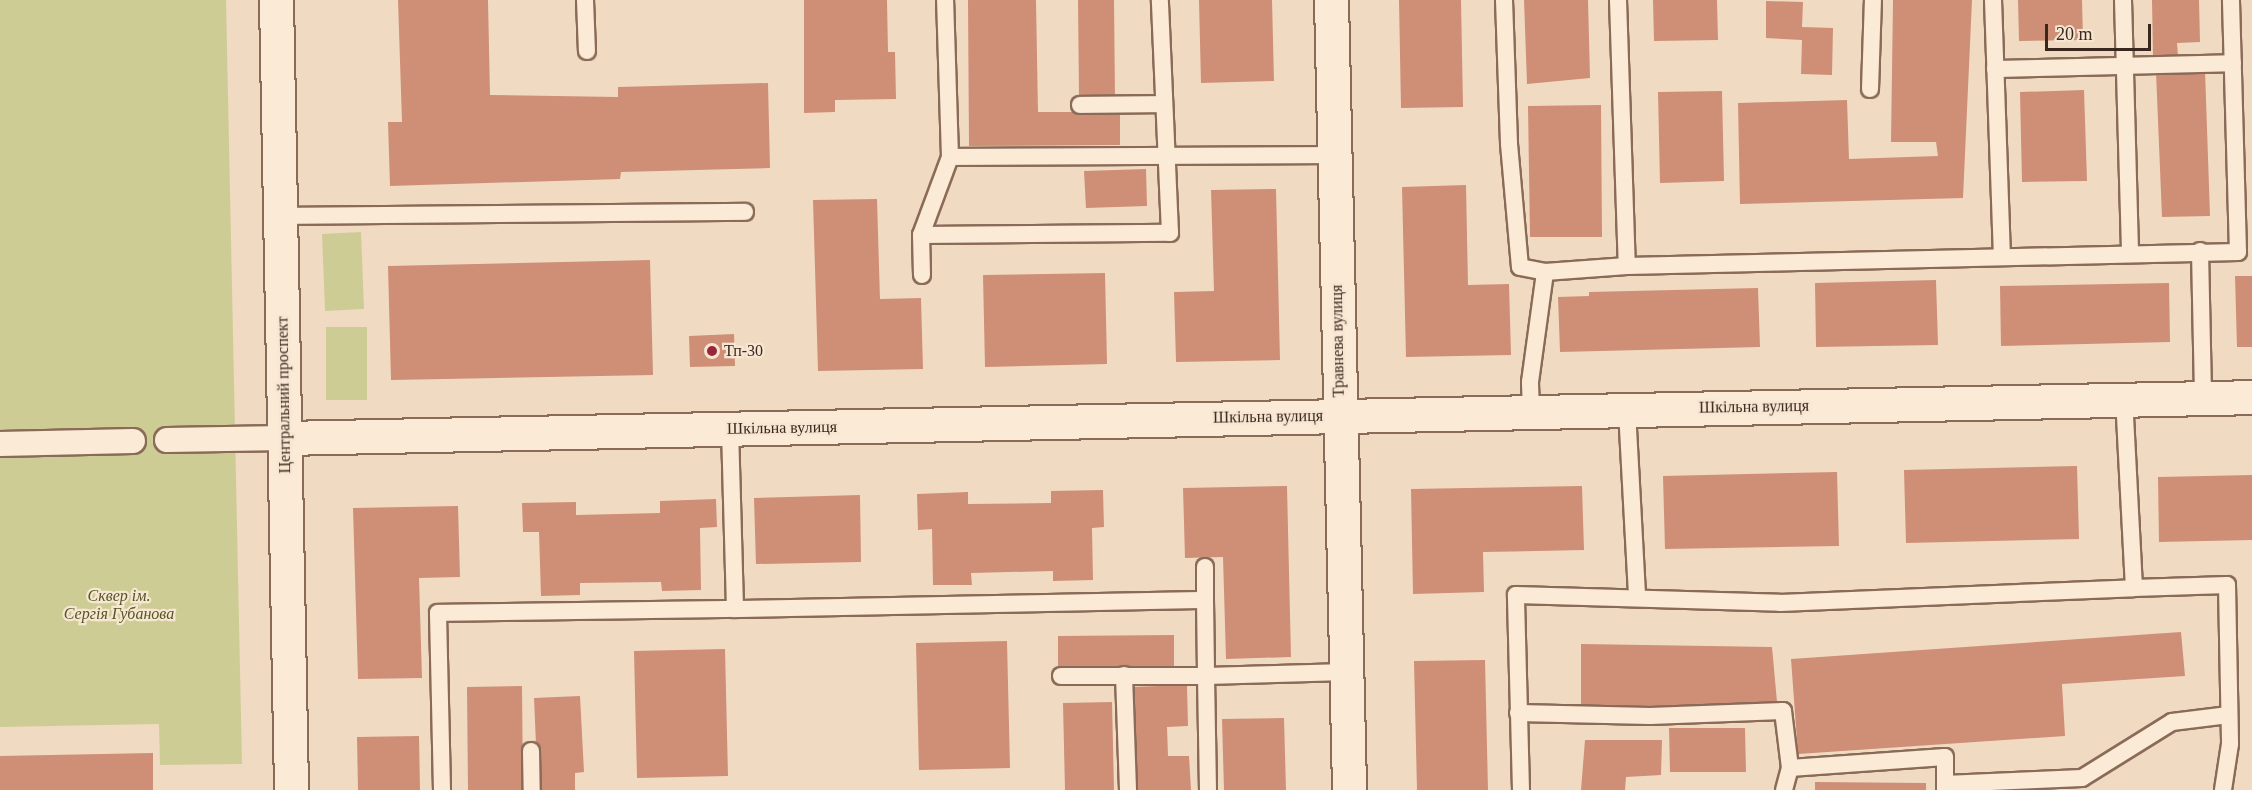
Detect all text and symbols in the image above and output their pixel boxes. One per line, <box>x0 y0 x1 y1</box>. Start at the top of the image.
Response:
scale bar <box>2048 12 2154 50</box>
text: 20 m <box>2056 24 2093 44</box>
street label: Травнева вулиця <box>1327 284 1349 398</box>
street label: Центральний проспект <box>273 316 295 474</box>
place label: Тп-30 <box>724 341 763 361</box>
marker: Тп-30 <box>705 344 719 358</box>
street label: Шкільна вулиця <box>1699 396 1809 418</box>
street label: Шкільна вулиця <box>1213 406 1323 428</box>
street label: Шкільна вулиця <box>727 417 837 439</box>
park label: Сквер ім. Сергія Губанова <box>64 586 174 624</box>

